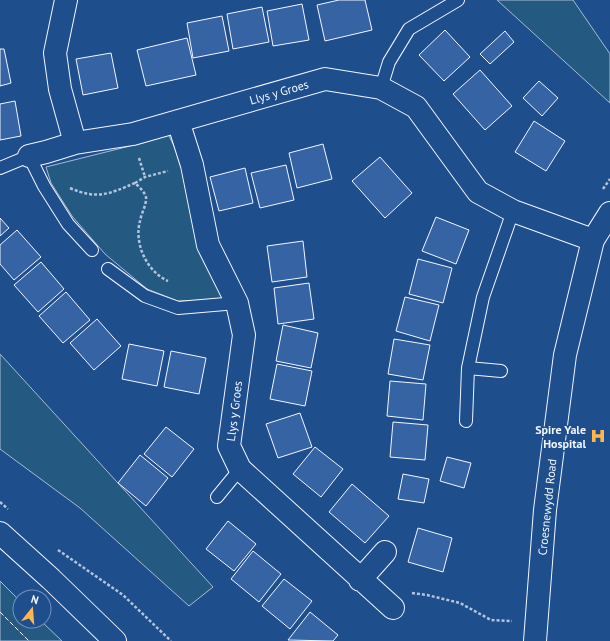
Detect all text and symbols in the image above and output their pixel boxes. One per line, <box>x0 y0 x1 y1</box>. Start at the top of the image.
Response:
street label: Llys y Groes <box>248 76 310 108</box>
street label: Llys y Groes <box>223 380 245 442</box>
place label: Spire Yale Hospital <box>535 422 586 451</box>
hospital icon: Spire Yale Hospital <box>589 427 607 445</box>
street label: Croesnewydd Road <box>534 458 560 556</box>
north arrow <box>12 589 52 629</box>
text: N <box>29 592 40 607</box>

